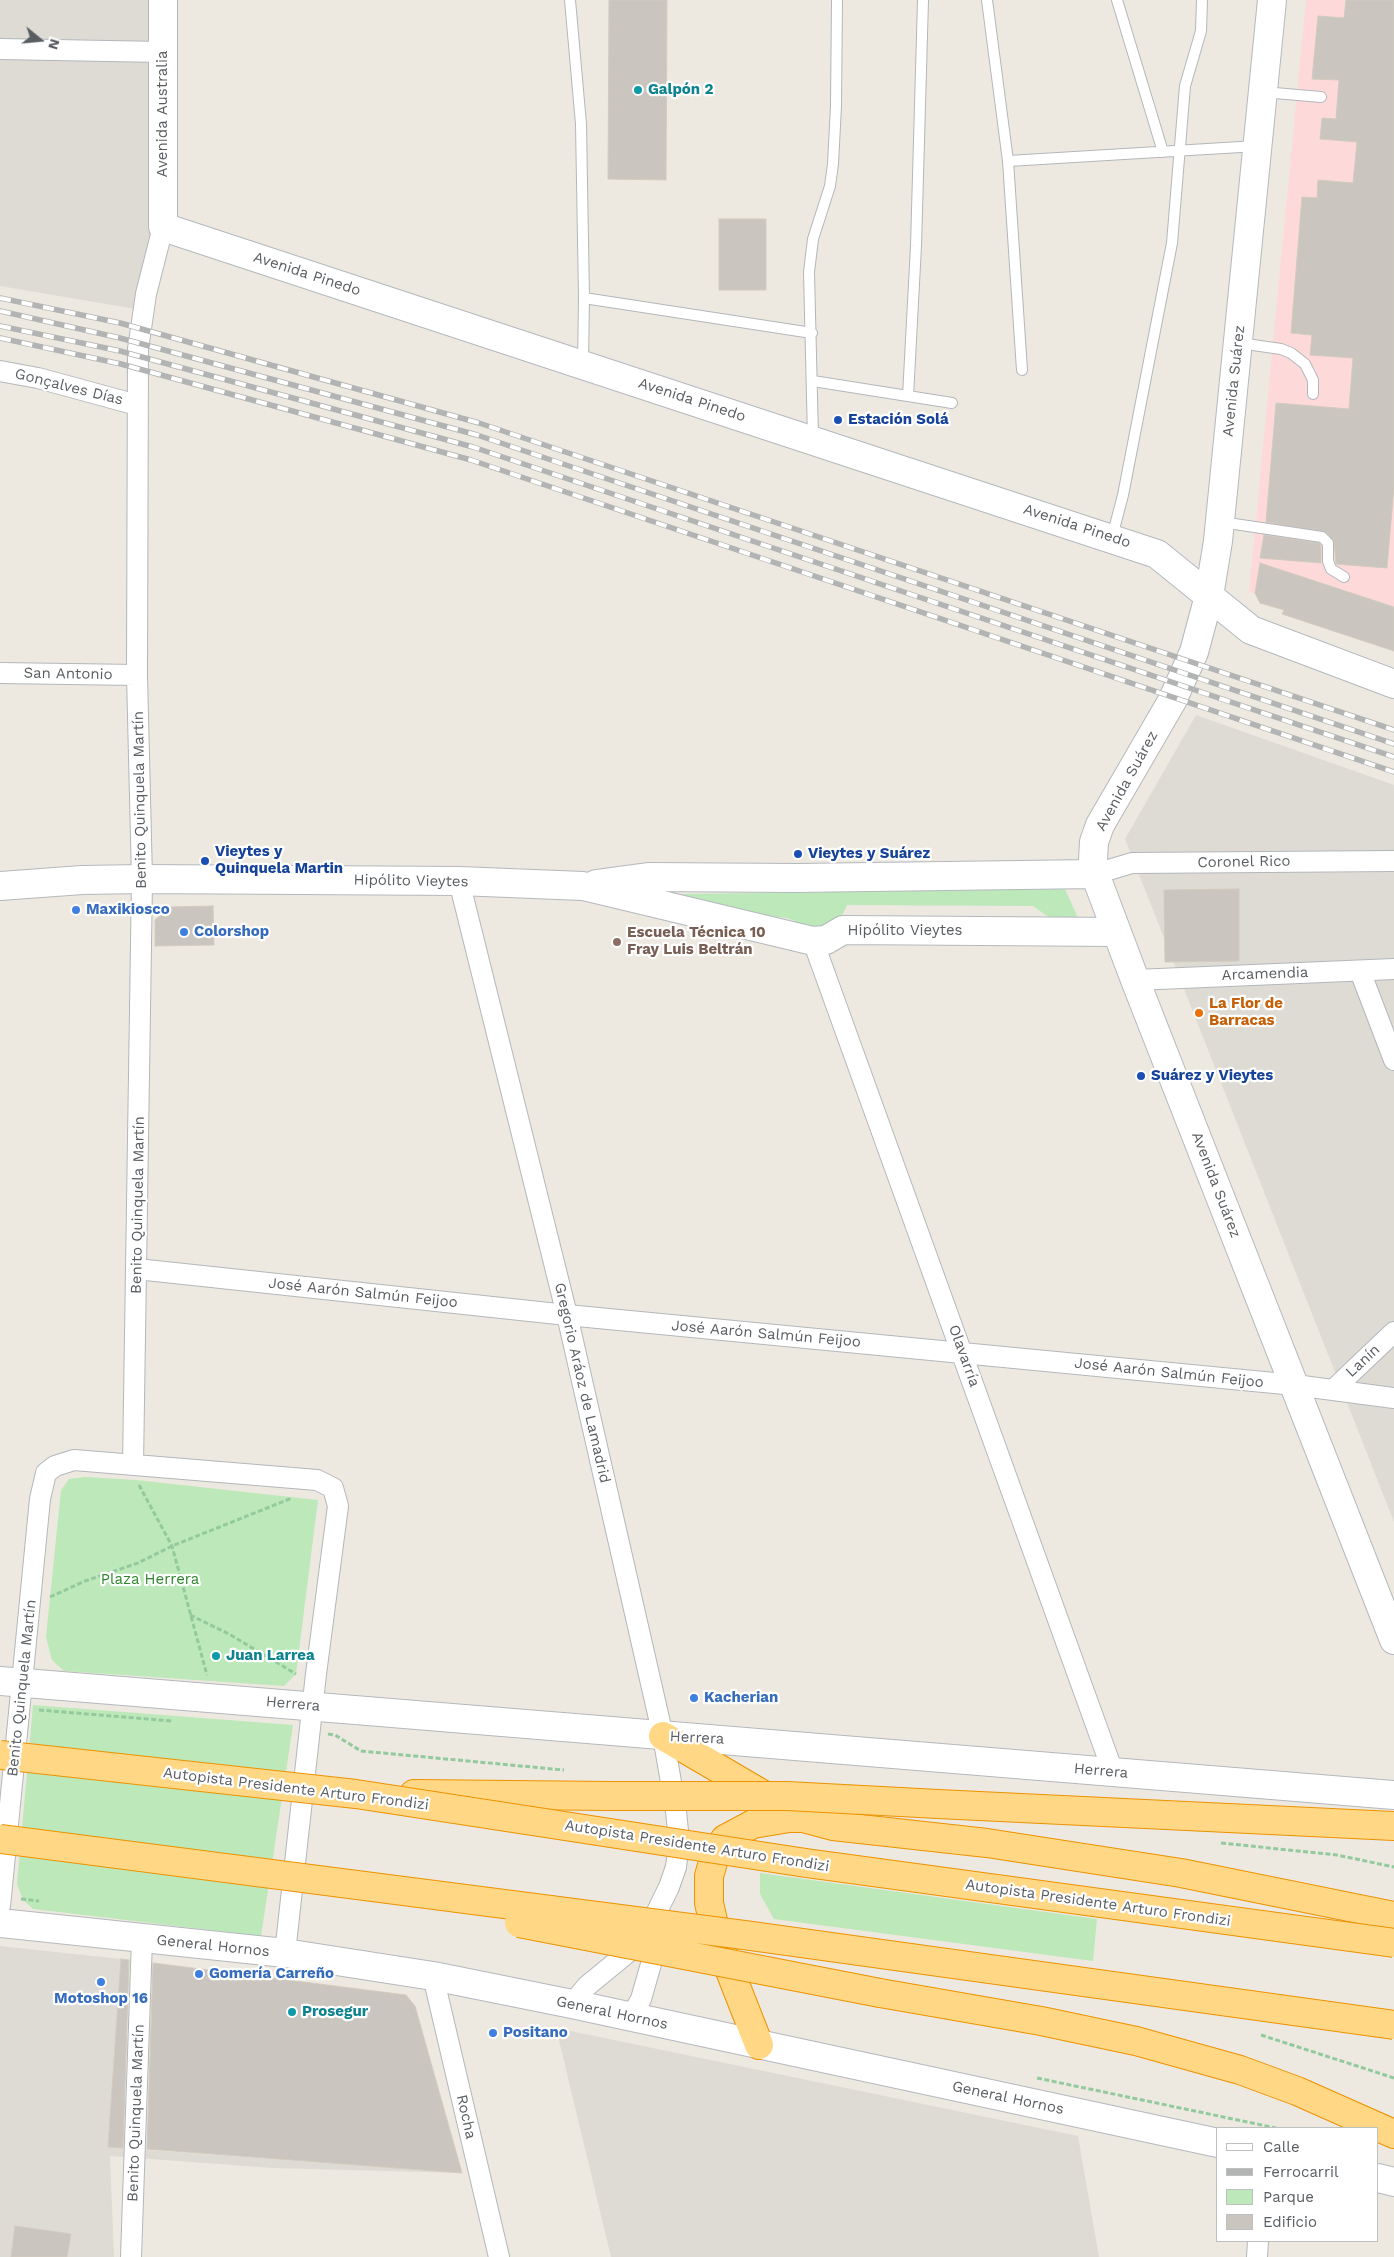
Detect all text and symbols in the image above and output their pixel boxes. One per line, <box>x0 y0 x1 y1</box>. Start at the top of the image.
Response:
north arrow <box>15 15 65 65</box>
text: N <box>45 37 64 52</box>
street label: Avenida Australia <box>154 51 172 177</box>
place label: Galpón 2 <box>648 81 713 99</box>
marker: Galpón 2 <box>632 84 644 96</box>
street label: Avenida Pinedo <box>251 248 363 300</box>
street label: Avenida Suárez <box>1219 324 1249 438</box>
street label: Gonçalves Días <box>13 365 125 409</box>
street label: Avenida Pinedo <box>636 374 748 426</box>
place label: Estación Solá <box>848 411 949 429</box>
marker: Estación Solá <box>832 414 844 426</box>
street label: Avenida Pinedo <box>1021 500 1133 552</box>
street label: San Antonio <box>23 664 113 684</box>
street label: Benito Quinquela Martín <box>129 711 151 889</box>
street label: Avenida Suárez <box>1092 728 1162 834</box>
place label: Vieytes y Quinquela Martin <box>215 843 343 878</box>
place label: Vieytes y Suárez <box>808 845 930 863</box>
marker: Vieytes y Suárez <box>792 848 804 860</box>
street label: Coronel Rico <box>1197 852 1291 872</box>
marker: Vieytes y Quinquela Martin <box>199 855 211 867</box>
street label: Hipólito Vieytes <box>353 871 469 891</box>
place label: Maxikiosco <box>86 901 170 919</box>
marker: Maxikiosco <box>70 904 82 916</box>
street label: Hipólito Vieytes <box>848 922 962 940</box>
place label: Colorshop <box>194 923 269 941</box>
place label: Escuela Técnica 10 Fray Luis Beltrán <box>627 924 766 959</box>
marker: Colorshop <box>178 926 190 938</box>
marker: Escuela Técnica 10 Fray Luis Beltrán <box>611 936 623 948</box>
street label: Arcamendia <box>1221 963 1309 985</box>
place label: La Flor de Barracas <box>1209 995 1283 1030</box>
marker: La Flor de Barracas <box>1193 1007 1205 1019</box>
place label: Suárez y Vieytes <box>1151 1067 1273 1085</box>
marker: Suárez y Vieytes <box>1135 1070 1147 1082</box>
street label: Benito Quinquela Martín <box>127 1116 149 1294</box>
street label: Avenida Suárez <box>1188 1130 1244 1240</box>
street label: José Aarón Salmún Feijoo <box>267 1274 459 1312</box>
street label: Gregorio Aráoz de Lamadrid <box>550 1281 614 1485</box>
street label: José Aarón Salmún Feijoo <box>670 1317 862 1351</box>
street label: Olavarría <box>944 1322 984 1390</box>
street label: Lanín <box>1342 1341 1384 1381</box>
street label: José Aarón Salmún Feijoo <box>1073 1354 1265 1392</box>
park label: Plaza Herrera <box>101 1571 199 1589</box>
street label: Benito Quinquela Martín <box>4 1599 40 1777</box>
place label: Juan Larrea <box>226 1647 315 1665</box>
marker: Juan Larrea <box>210 1650 222 1662</box>
place label: Kacherian <box>704 1689 778 1707</box>
marker: Kacherian <box>688 1692 700 1704</box>
street label: Herrera <box>265 1693 321 1715</box>
street label: Herrera <box>669 1728 725 1748</box>
street label: Herrera <box>1073 1760 1129 1782</box>
street label: Autopista Presidente Arturo Frondizi <box>162 1764 430 1814</box>
street label: Autopista Presidente Arturo Frondizi <box>563 1816 831 1876</box>
street label: Autopista Presidente Arturo Frondizi <box>964 1875 1232 1931</box>
street label: General Hornos <box>155 1931 271 1961</box>
place label: Gomería Carreño <box>209 1965 334 1983</box>
marker: Gomería Carreño <box>193 1968 205 1980</box>
marker: Motoshop 16 <box>95 1976 107 1988</box>
place label: Motoshop 16 <box>54 1990 148 2008</box>
street label: General Hornos <box>554 1992 670 2034</box>
place label: Prosegur <box>302 2003 368 2021</box>
marker: Prosegur <box>286 2006 298 2018</box>
street label: Benito Quinquela Martín <box>124 2024 148 2202</box>
place label: Positano <box>503 2024 568 2042</box>
marker: Positano <box>487 2027 499 2039</box>
street label: General Hornos <box>950 2077 1066 2119</box>
street label: Rocha <box>452 2093 480 2141</box>
legend <box>1216 2127 1379 2242</box>
text: Calle <box>1263 2138 1300 2156</box>
text: Ferrocarril <box>1263 2163 1339 2181</box>
text: Parque <box>1263 2188 1314 2206</box>
text: Edificio <box>1263 2213 1317 2231</box>

